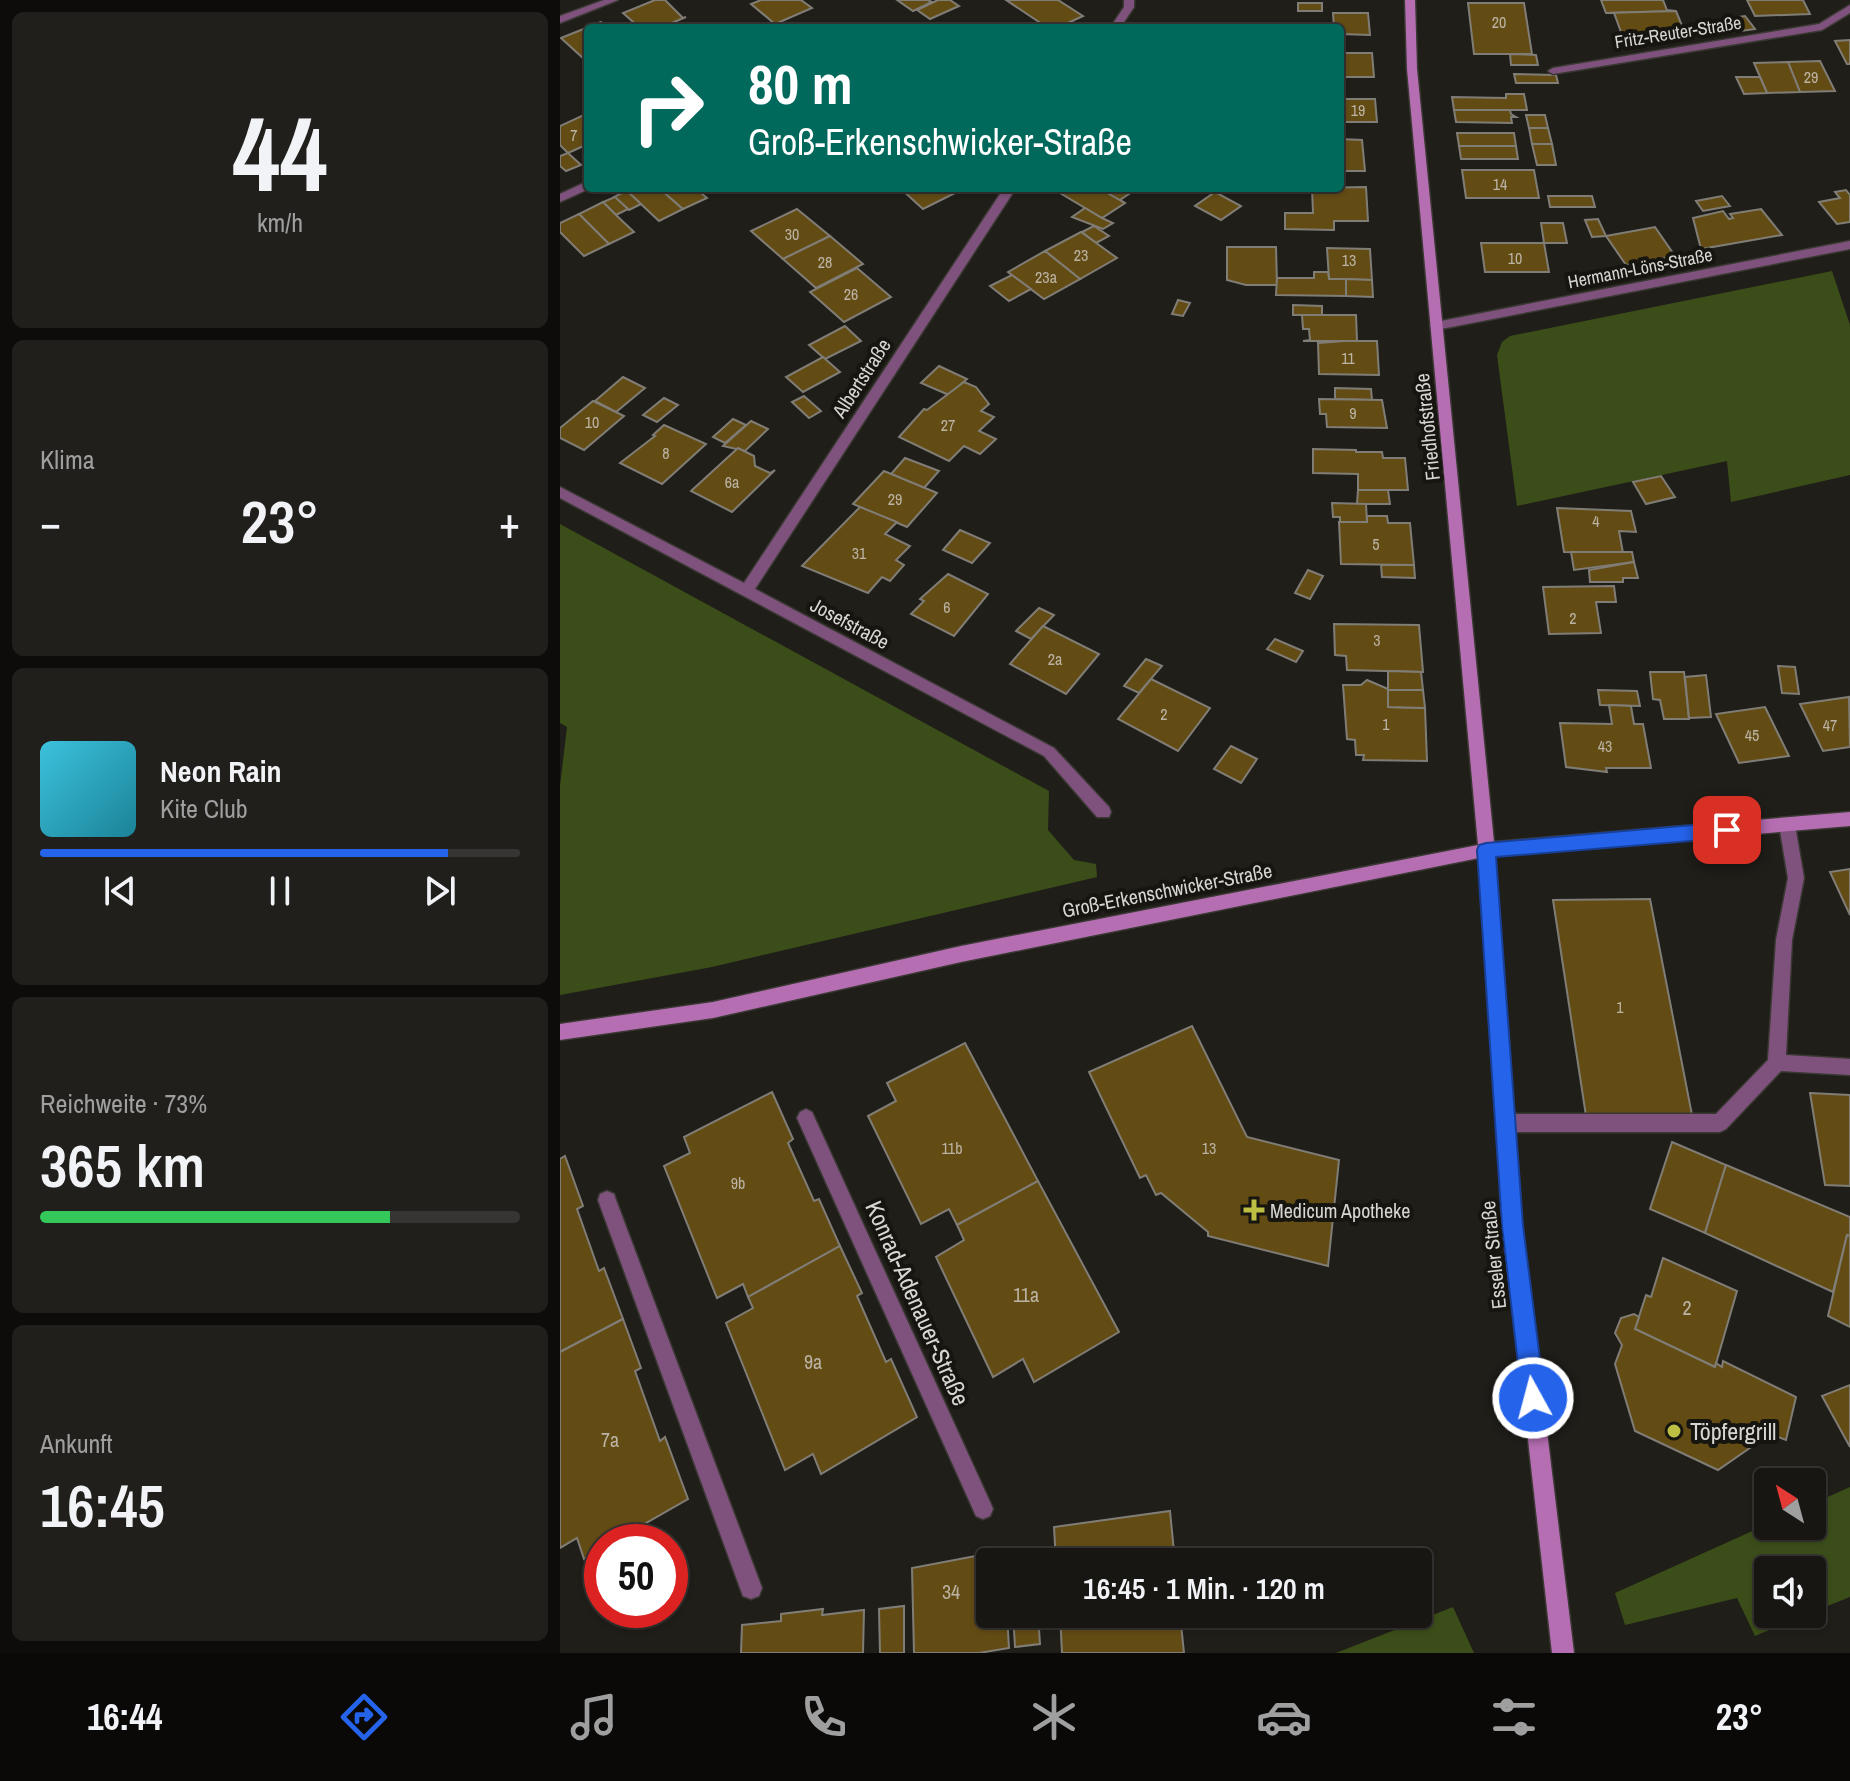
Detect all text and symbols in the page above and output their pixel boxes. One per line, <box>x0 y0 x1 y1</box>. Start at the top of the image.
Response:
street label: Fritz-Reuter-Straße <box>1613 10 1743 54</box>
house number: 20 <box>1492 11 1506 33</box>
text: 80 m <box>748 46 853 121</box>
icon: right <box>616 56 720 160</box>
house number: 29 <box>1804 66 1818 88</box>
text: 44 <box>233 83 327 223</box>
house number: 19 <box>1351 99 1365 121</box>
text: Groß-Erkenschwicker-Straße <box>748 118 1132 166</box>
house number: 7 <box>570 124 578 146</box>
house number: 14 <box>1493 173 1507 195</box>
text: km/h <box>257 205 303 240</box>
house number: 30 <box>785 223 799 245</box>
street label: Hermann-Löns-Straße <box>1566 242 1714 294</box>
house number: 23 <box>1074 244 1088 266</box>
house number: 10 <box>1508 247 1522 269</box>
house number: 13 <box>1342 249 1356 271</box>
house number: 28 <box>818 251 832 273</box>
house number: 23a <box>1035 266 1058 288</box>
house number: 26 <box>844 283 858 305</box>
street label: Albertstraße <box>825 333 897 424</box>
house number: 11 <box>1341 347 1356 369</box>
street label: Friedhofstraße <box>1408 372 1446 482</box>
house number: 9 <box>1349 402 1357 424</box>
house number: 10 <box>585 411 599 433</box>
house number: 27 <box>941 414 955 436</box>
text: Klima <box>40 442 95 477</box>
house number: 8 <box>662 442 670 464</box>
house number: 6a <box>725 471 740 493</box>
text: 23° <box>241 481 319 562</box>
house number: 29 <box>888 488 902 510</box>
text: − <box>40 492 61 552</box>
text: + <box>499 492 520 552</box>
house number: 4 <box>1592 510 1600 532</box>
house number: 5 <box>1372 533 1380 555</box>
house number: 31 <box>852 542 867 564</box>
street label: Josefstraße <box>806 591 894 655</box>
house number: 6 <box>943 596 951 618</box>
house number: 2 <box>1569 607 1577 629</box>
house number: 3 <box>1373 629 1381 651</box>
house number: 2a <box>1048 648 1063 670</box>
house number: 2 <box>1160 703 1168 725</box>
house number: 1 <box>1382 713 1390 735</box>
house number: 47 <box>1823 714 1837 736</box>
house number: 45 <box>1745 724 1759 746</box>
house number: 43 <box>1598 735 1612 757</box>
text: Neon Rain <box>160 751 282 791</box>
text: Kite Club <box>160 791 248 826</box>
pin <box>1693 796 1761 864</box>
icon: arrive <box>1705 808 1749 852</box>
street label: Groß-Erkenschwicker-Straße <box>1060 856 1274 924</box>
icon: previous <box>98 869 142 913</box>
icon: pause <box>258 869 302 913</box>
icon: next <box>418 869 462 913</box>
house number: 1 <box>1616 996 1624 1018</box>
text: Reichweite · 73% <box>40 1086 207 1121</box>
text: 365 km <box>40 1125 205 1206</box>
house number: 11b <box>942 1137 962 1159</box>
house number: 13 <box>1202 1137 1216 1159</box>
house number: 9b <box>731 1172 745 1194</box>
street label: Konrad-Adenauer-Straße <box>858 1196 978 1410</box>
place label: Medicum Apotheke <box>1270 1197 1410 1224</box>
street label: Esseler Straße <box>1474 1200 1512 1310</box>
marker: Medicum Apotheke <box>1245 1201 1263 1219</box>
house number: 11a <box>1013 1281 1039 1308</box>
house number: 2 <box>1682 1294 1692 1321</box>
house number: 9a <box>804 1348 822 1375</box>
position arrow <box>1491 1356 1575 1440</box>
place label: Töpfergrill <box>1690 1415 1776 1447</box>
marker: Töpfergrill <box>1665 1422 1683 1440</box>
text: Ankunft <box>40 1426 112 1461</box>
house number: 7a <box>601 1426 619 1453</box>
text: 16:45 <box>40 1465 165 1546</box>
north arrow <box>1754 1468 1826 1540</box>
map controls <box>1754 1468 1826 1628</box>
speed limit sign: 50 <box>584 1524 688 1628</box>
button: sound <box>1754 1556 1826 1628</box>
text: 16:45 · 1 Min. · 120 m <box>1083 1568 1325 1608</box>
house number: 34 <box>942 1578 960 1605</box>
icon: directions <box>336 1689 392 1745</box>
icon: music <box>566 1689 622 1745</box>
icon: phone <box>796 1689 852 1745</box>
icon: climate <box>1026 1689 1082 1745</box>
icon: car <box>1256 1689 1312 1745</box>
icon: filters <box>1486 1689 1542 1745</box>
text: 16:44 <box>87 1693 162 1741</box>
text: 23° <box>1716 1693 1763 1741</box>

